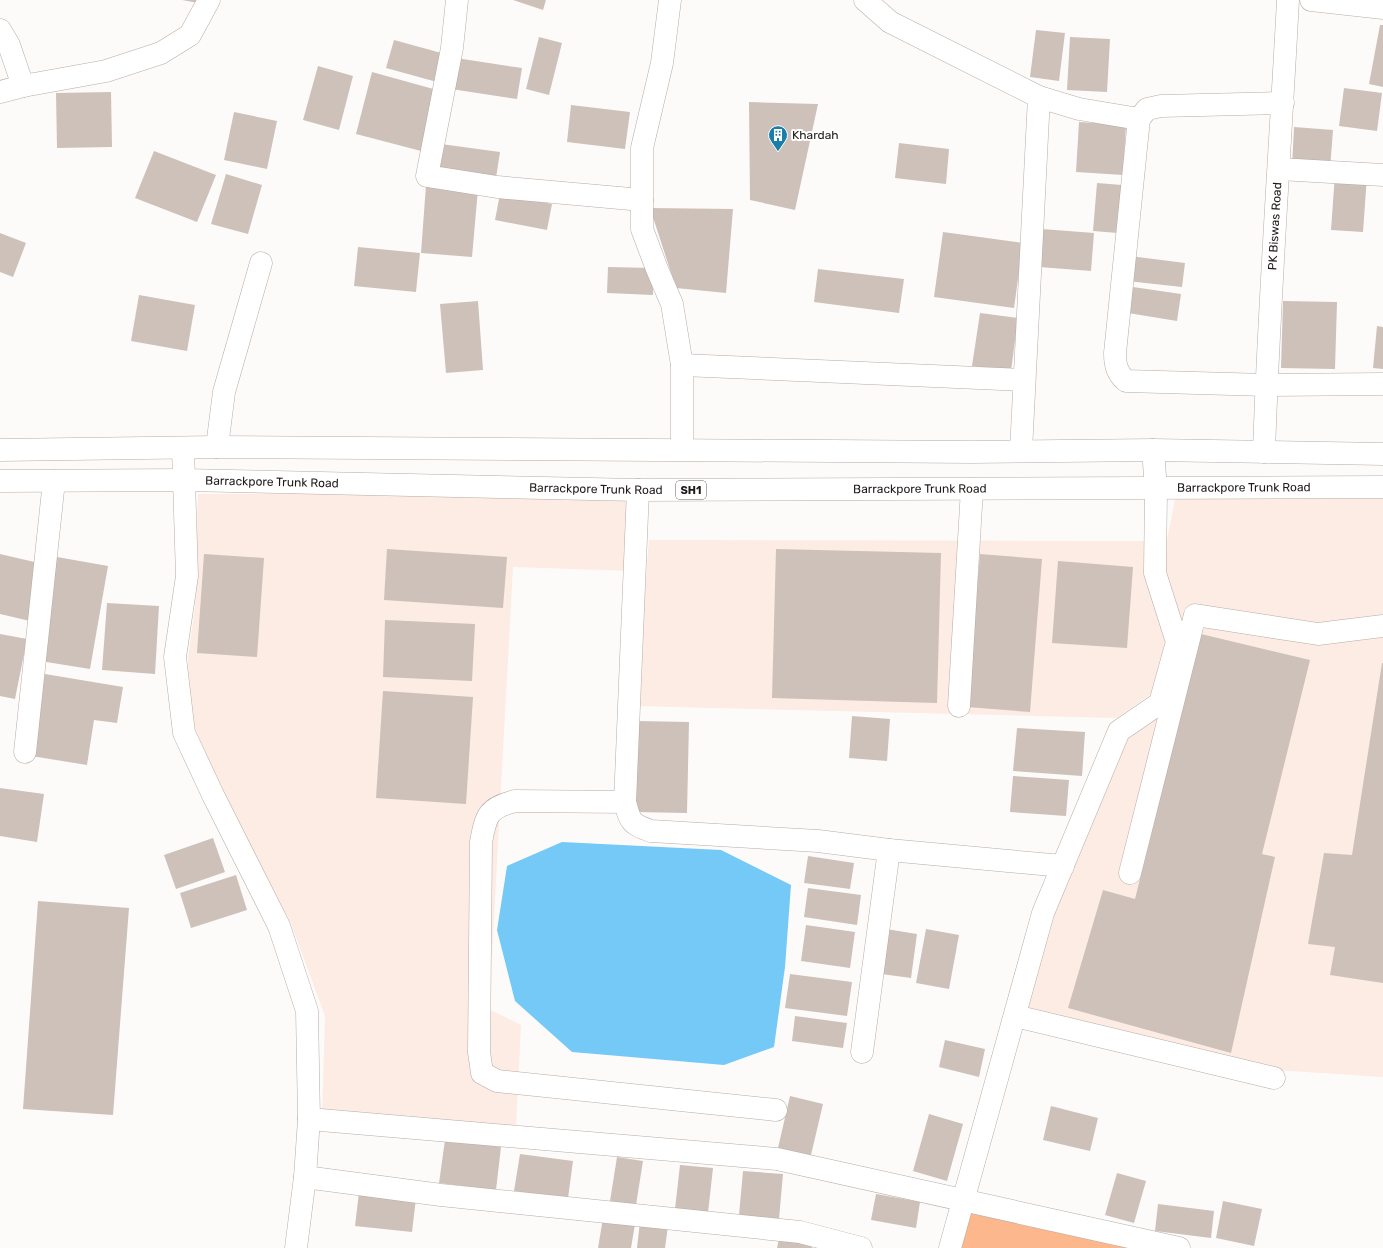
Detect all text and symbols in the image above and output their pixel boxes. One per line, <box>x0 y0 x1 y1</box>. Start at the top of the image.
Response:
building icon: Khardah <box>767 124 789 152</box>
place label: Khardah <box>792 128 839 142</box>
street label: PK Biswas Road <box>1265 182 1284 271</box>
street label: Barrackpore Trunk Road <box>205 473 339 490</box>
street label: Barrackpore Trunk Road <box>1177 480 1311 495</box>
street label: Barrackpore Trunk Road <box>529 481 663 497</box>
road number: SH1 <box>676 481 706 499</box>
street label: Barrackpore Trunk Road <box>853 482 987 496</box>

